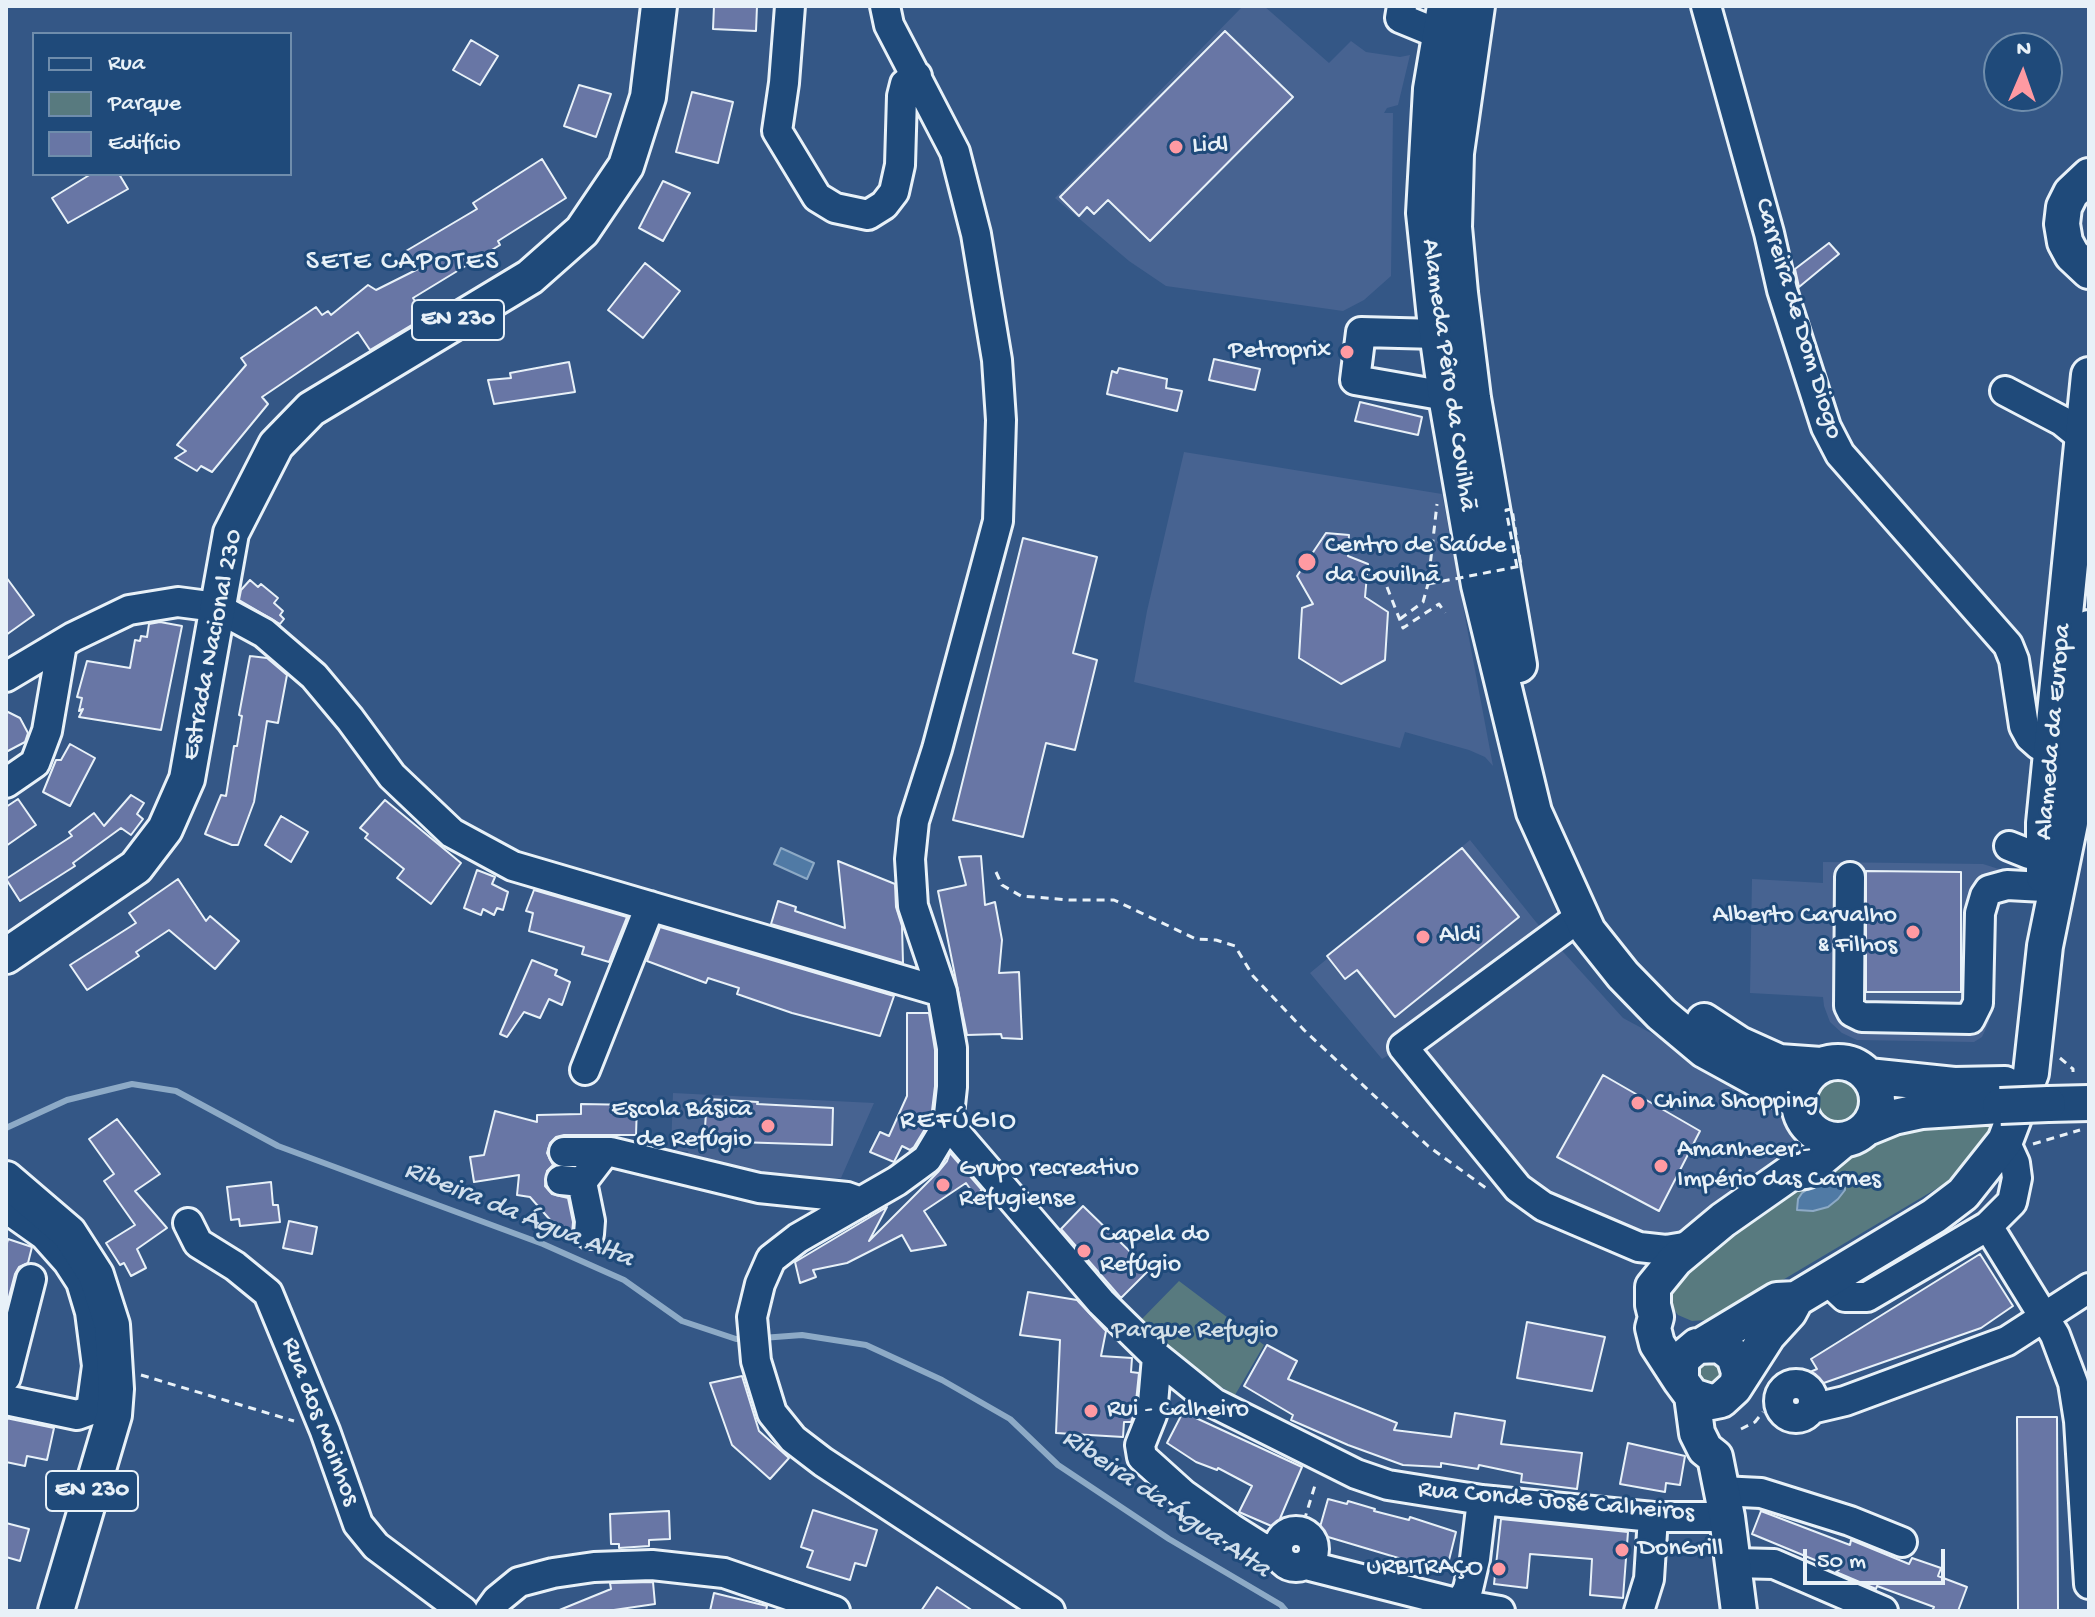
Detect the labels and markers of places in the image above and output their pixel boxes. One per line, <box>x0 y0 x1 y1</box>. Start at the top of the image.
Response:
place label: Lidl <box>1192 131 1228 163</box>
marker: Lidl <box>1167 138 1185 156</box>
place label: Petroprix <box>1229 336 1331 368</box>
marker: Petroprix <box>1338 343 1356 361</box>
place label: Centro de Saúde da Covilhã <box>1325 531 1506 592</box>
marker: Centro de Saúde da Covilhã <box>1296 551 1318 573</box>
place label: Alberto Carvalho & Filhos <box>1713 901 1897 962</box>
place label: Aldi <box>1439 921 1481 953</box>
marker: Alberto Carvalho & Filhos <box>1904 923 1922 941</box>
marker: Aldi <box>1414 928 1432 946</box>
place label: China Shopping <box>1654 1087 1819 1119</box>
marker: China Shopping <box>1629 1094 1647 1112</box>
place label: Escola Básica de Refúgio <box>611 1095 752 1156</box>
marker: Escola Básica de Refúgio <box>759 1117 777 1135</box>
place label: Amanhecer - Império das Carnes <box>1677 1135 1881 1196</box>
place label: Grupo recreativo Refugiense <box>959 1154 1139 1216</box>
marker: Amanhecer - Império das Carnes <box>1652 1157 1670 1175</box>
marker: Grupo recreativo Refugiense <box>934 1176 952 1194</box>
place label: Capela do Refúgio <box>1100 1220 1210 1282</box>
marker: Capela do Refúgio <box>1075 1242 1093 1260</box>
place label: Rui - Calheiro <box>1107 1395 1249 1427</box>
marker: Rui - Calheiro <box>1082 1402 1100 1420</box>
place label: DonGrill <box>1638 1534 1723 1566</box>
marker: DonGrill <box>1613 1541 1631 1559</box>
place label: URBITRAÇO <box>1366 1553 1483 1585</box>
marker: URBITRAÇO <box>1490 1560 1508 1578</box>

